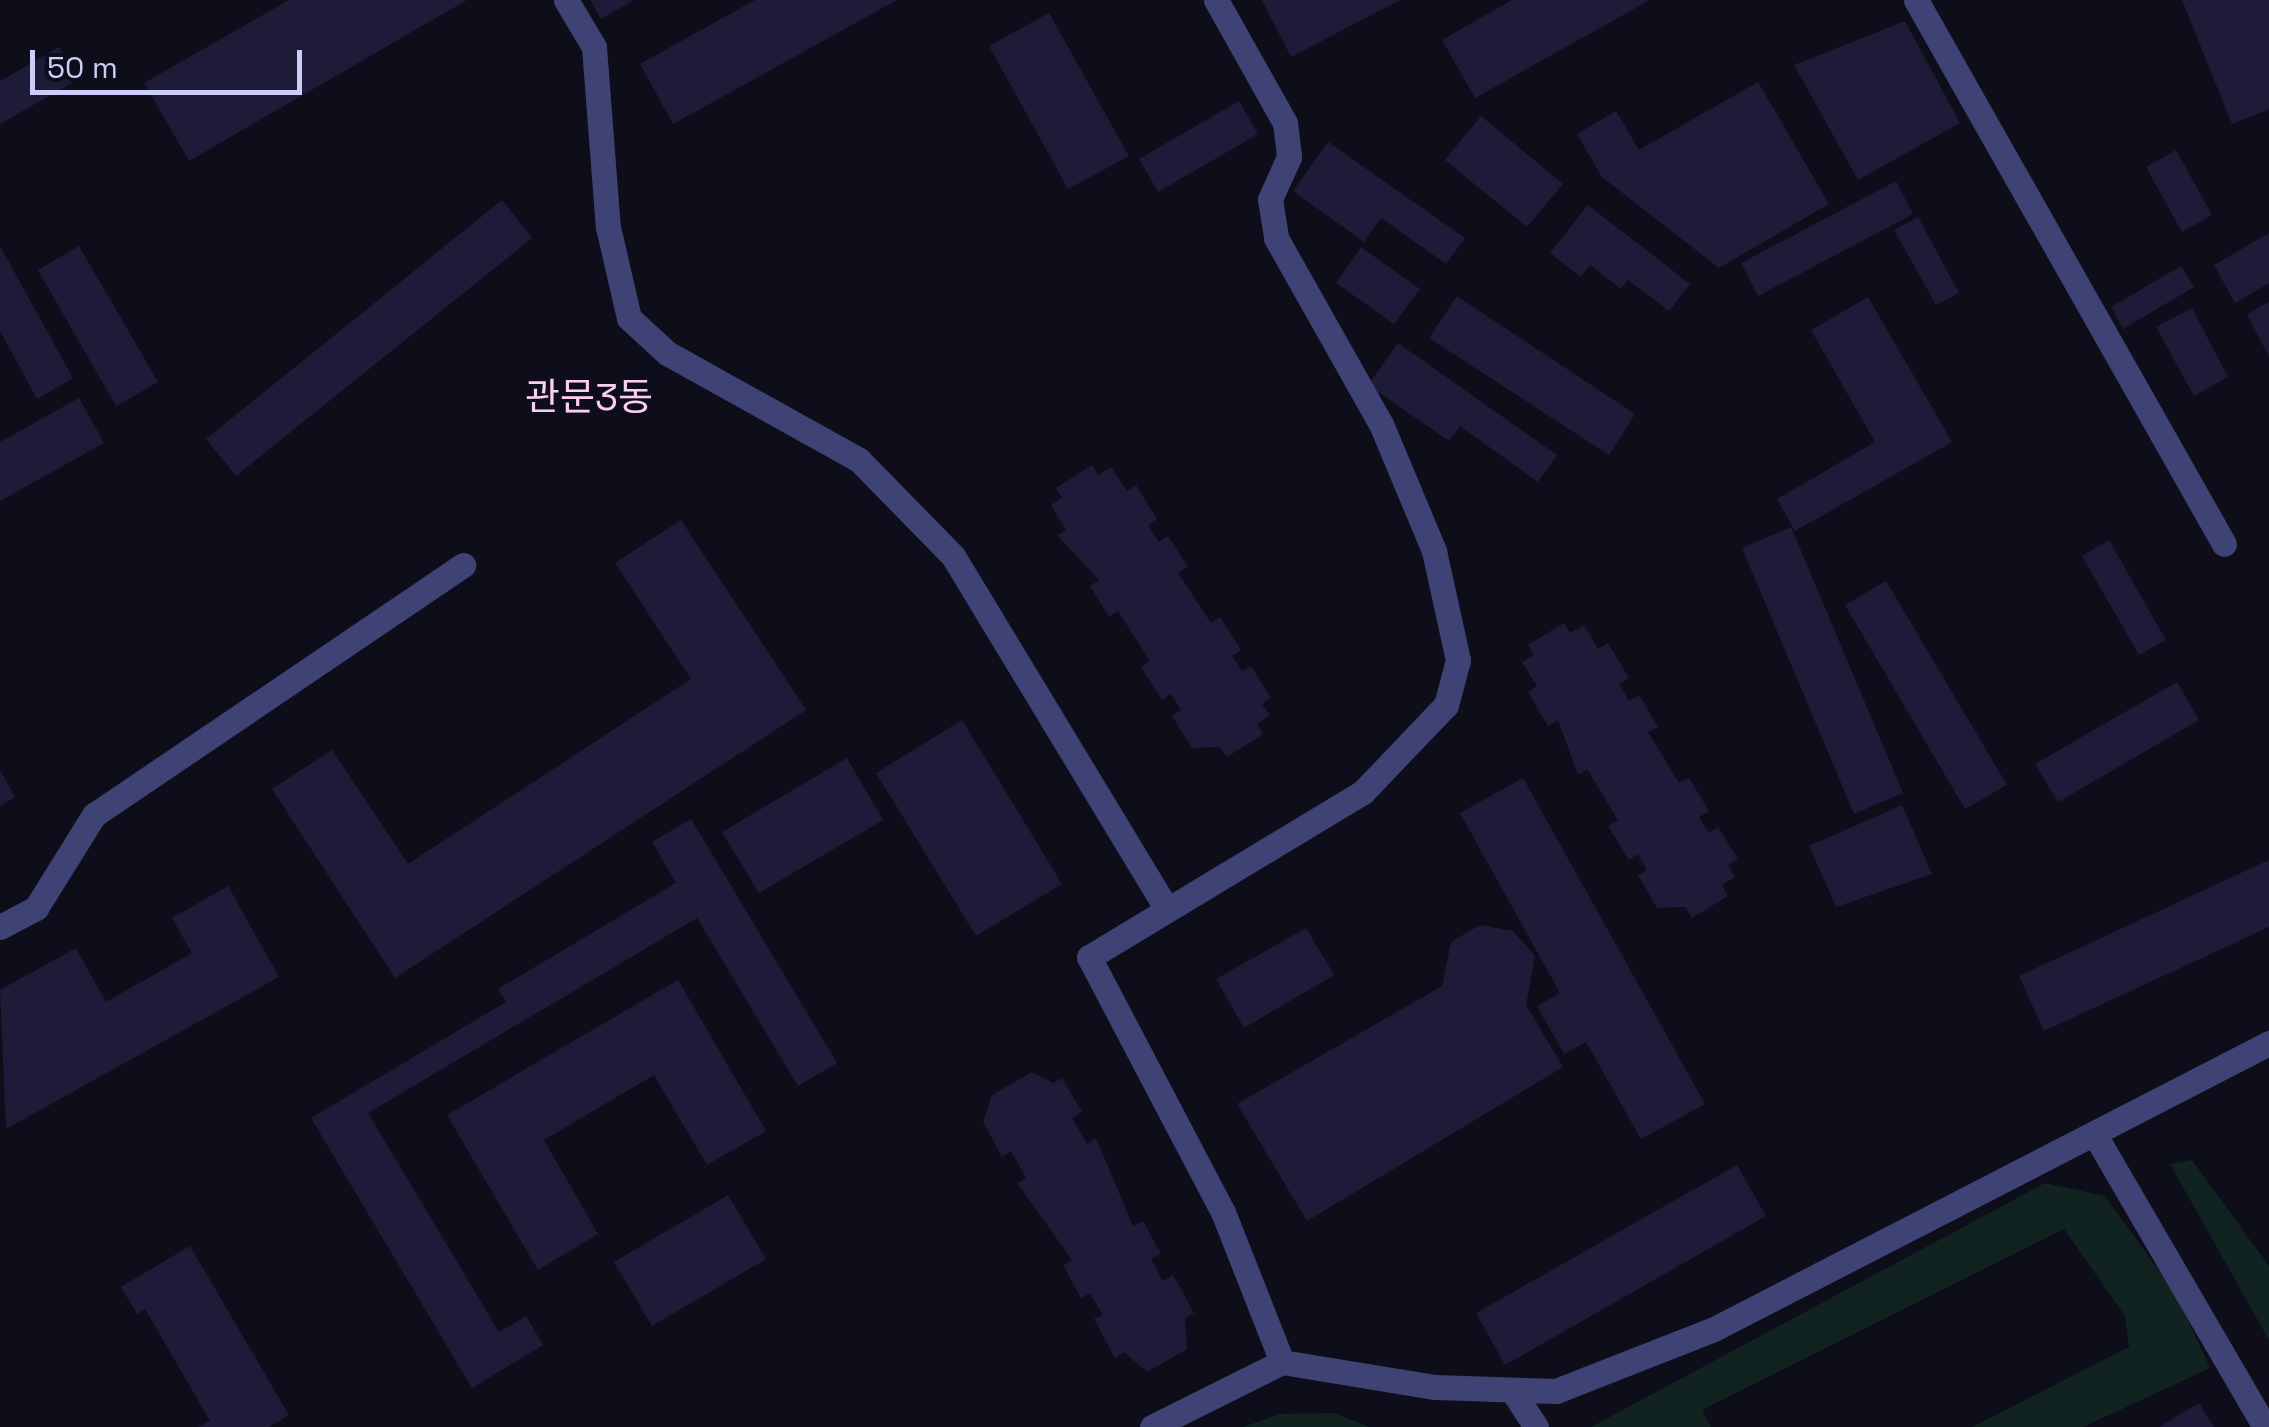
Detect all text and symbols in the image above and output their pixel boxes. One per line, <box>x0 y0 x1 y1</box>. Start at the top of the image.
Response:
scale bar <box>35 30 308 92</box>
text: 50 m <box>47 48 118 87</box>
district label: 관문3동 <box>525 375 653 421</box>

